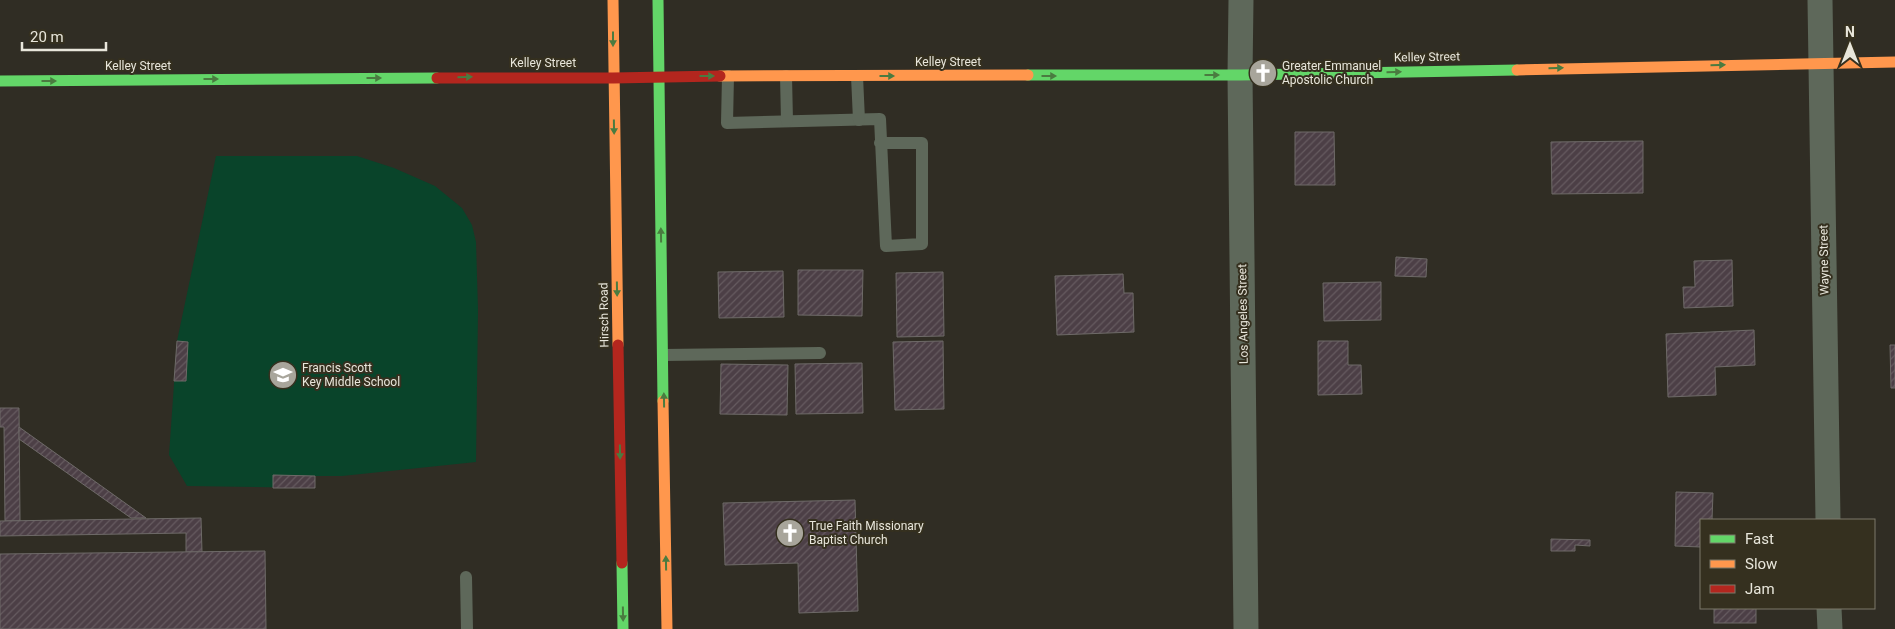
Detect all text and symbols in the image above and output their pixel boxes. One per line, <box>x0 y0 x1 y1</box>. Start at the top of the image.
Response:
scale bar <box>22 20 106 52</box>
north arrow <box>1825 20 1875 70</box>
text: N <box>1845 24 1855 40</box>
text: 20 m <box>30 28 64 46</box>
one-way arrow <box>609 31 617 47</box>
street label: Kelley Street <box>1394 49 1460 65</box>
street label: Kelley Street <box>915 55 981 69</box>
street label: Kelley Street <box>510 56 576 70</box>
church icon: Greater Emmanuel Apostolic Church <box>1248 58 1278 88</box>
street label: Kelley Street <box>105 59 171 73</box>
place label: Greater Emmanuel Apostolic Church <box>1282 59 1381 87</box>
one-way arrow <box>1711 60 1727 68</box>
one-way arrow <box>1548 64 1564 72</box>
one-way arrow <box>1386 68 1402 76</box>
one-way arrow <box>1204 71 1220 79</box>
one-way arrow <box>699 72 715 80</box>
one-way arrow <box>879 72 895 80</box>
one-way arrow <box>1042 72 1058 80</box>
one-way arrow <box>457 73 473 81</box>
one-way arrow <box>366 74 382 82</box>
one-way arrow <box>203 75 219 83</box>
one-way arrow <box>41 77 57 85</box>
one-way arrow <box>610 119 618 135</box>
street label: Wayne Street <box>1816 225 1832 295</box>
one-way arrow <box>657 227 665 243</box>
street label: Los Angeles Street <box>1235 264 1251 364</box>
street label: Hirsch Road <box>596 282 612 348</box>
one-way arrow <box>613 282 621 298</box>
school or university icon: Francis Scott Key Middle School <box>268 360 298 390</box>
place label: Francis Scott Key Middle School <box>302 361 400 389</box>
one-way arrow <box>659 392 667 408</box>
one-way arrow <box>616 444 624 460</box>
church icon: True Faith Missionary Baptist Church <box>775 518 805 548</box>
place label: True Faith Missionary Baptist Church <box>809 519 924 547</box>
legend <box>1700 519 1875 609</box>
text: Fast <box>1745 530 1774 548</box>
one-way arrow <box>662 555 670 571</box>
text: Slow <box>1745 555 1777 573</box>
text: Jam <box>1745 580 1775 598</box>
one-way arrow <box>619 606 627 622</box>

